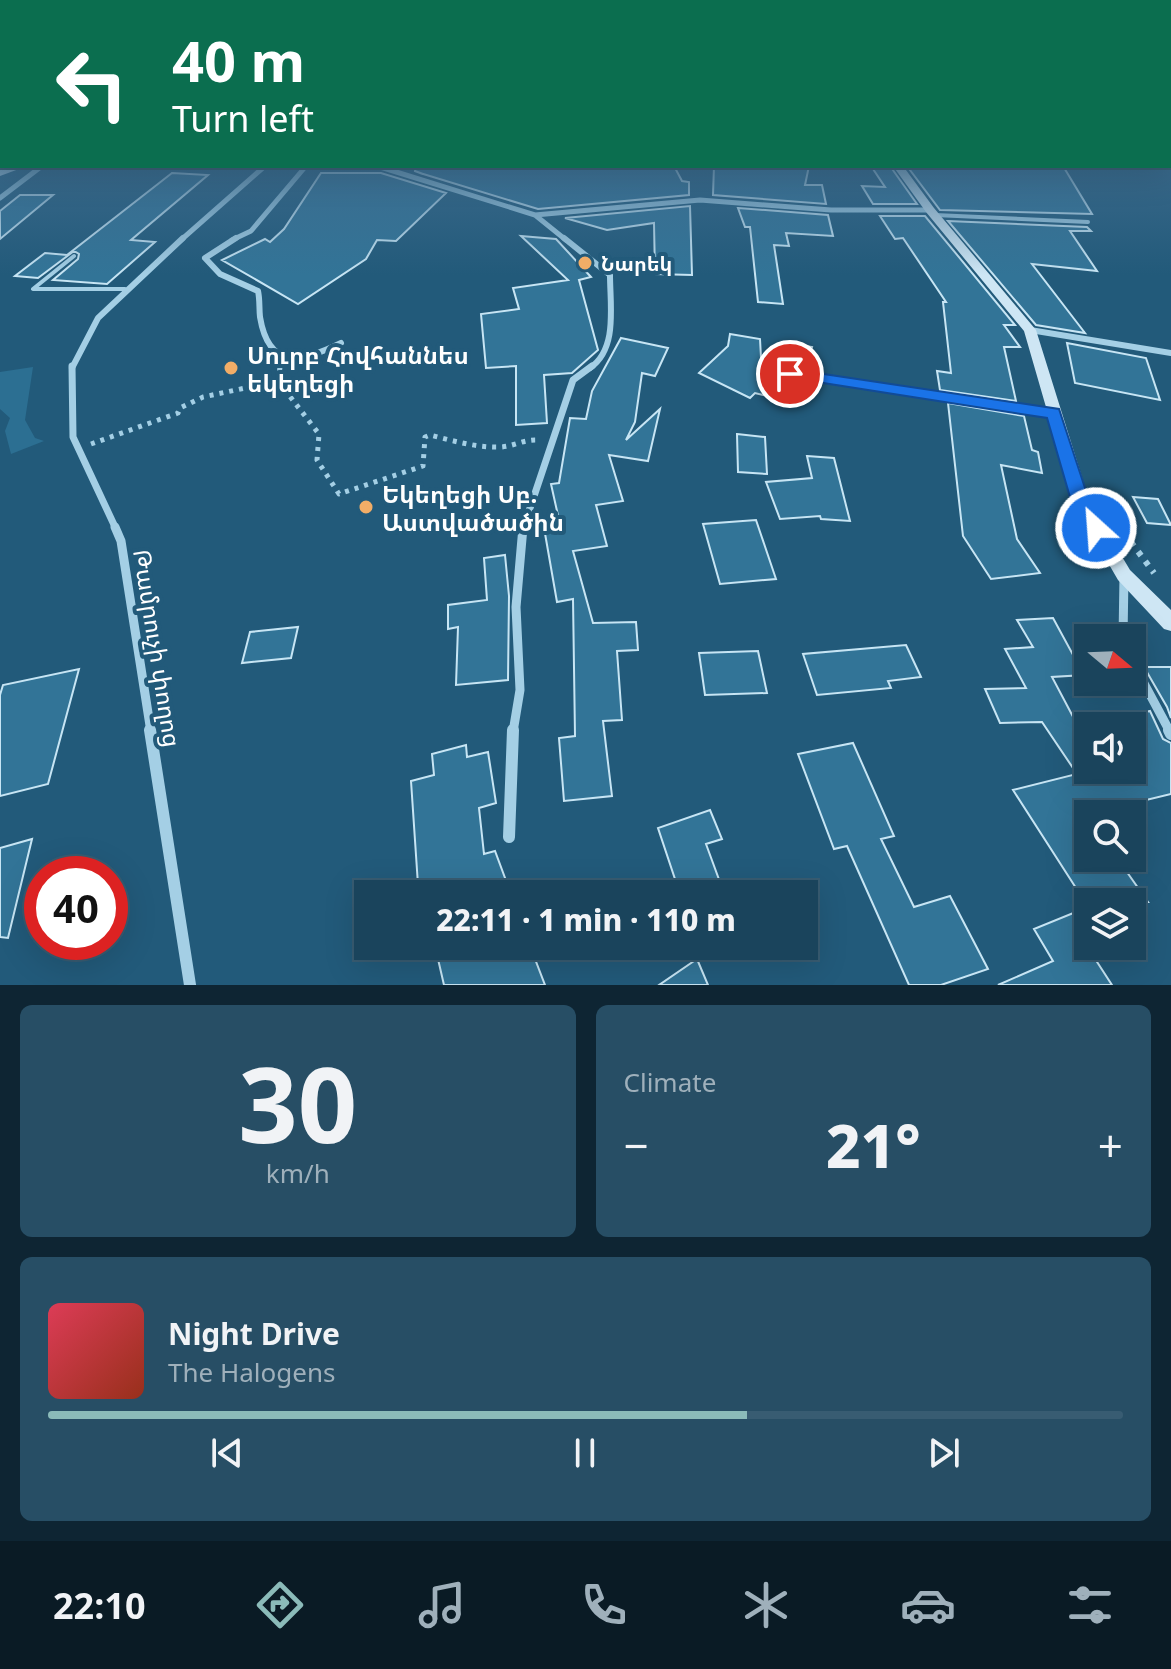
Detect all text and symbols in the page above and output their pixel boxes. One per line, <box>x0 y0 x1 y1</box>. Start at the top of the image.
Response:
text: 40 m <box>172 22 305 98</box>
icon: left <box>40 32 144 136</box>
text: Turn left <box>172 94 314 143</box>
place label: Նարեկ <box>601 250 672 277</box>
marker: Նարեկ <box>576 254 594 272</box>
place label: Սուրբ Հովհաննես եկեղեցի <box>247 338 469 399</box>
pin <box>756 340 824 408</box>
icon: arrive <box>768 352 812 396</box>
marker: Սուրբ Հովհաննես եկեղեցի <box>222 359 240 377</box>
place label: Եկեղեցի Սբ. Աստվածածին <box>382 477 564 538</box>
position arrow <box>1054 486 1138 570</box>
marker: Եկեղեցի Սբ. Աստվածածին <box>357 498 375 516</box>
street label: Թամրուչի փողոց <box>126 547 190 749</box>
north arrow <box>1074 624 1146 696</box>
map controls <box>1074 624 1146 960</box>
button: sound <box>1074 712 1146 784</box>
button: search <box>1074 800 1146 872</box>
speed limit sign: 40 <box>24 856 128 960</box>
button: layers <box>1074 888 1146 960</box>
text: 22:11 · 1 min · 110 m <box>436 899 736 940</box>
text: 30 <box>238 1032 357 1173</box>
text: Climate <box>624 1064 716 1100</box>
text: 21° <box>826 1104 921 1186</box>
text: − <box>624 1115 649 1175</box>
text: + <box>1098 1115 1123 1175</box>
text: km/h <box>266 1155 330 1191</box>
text: Night Drive <box>168 1313 340 1354</box>
text: The Halogens <box>168 1354 335 1390</box>
icon: previous <box>205 1431 249 1475</box>
icon: pause <box>563 1431 607 1475</box>
icon: next <box>922 1431 966 1475</box>
icon: directions <box>252 1577 308 1633</box>
icon: music <box>414 1577 470 1633</box>
icon: phone <box>576 1577 632 1633</box>
icon: climate <box>738 1577 794 1633</box>
icon: car <box>900 1577 956 1633</box>
icon: filters <box>1062 1577 1118 1633</box>
text: 22:10 <box>53 1581 146 1630</box>

